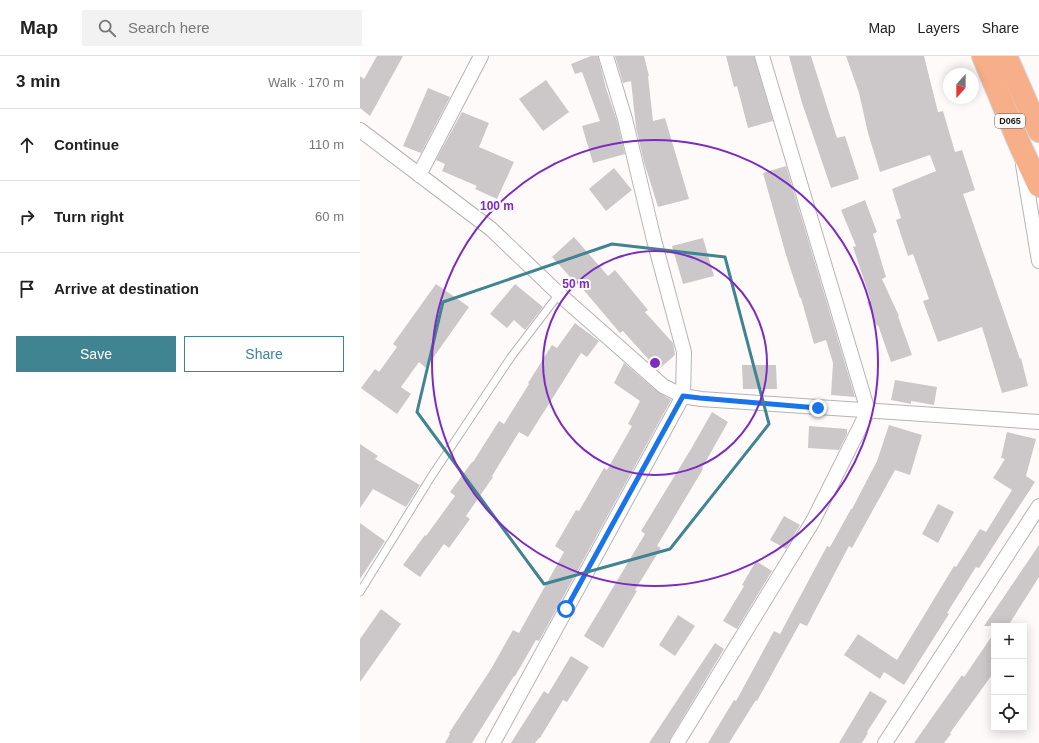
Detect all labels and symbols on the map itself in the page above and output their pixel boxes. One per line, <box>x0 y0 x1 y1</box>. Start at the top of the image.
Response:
north arrow <box>943 68 979 104</box>
road number: D065 <box>995 114 1025 128</box>
text: 100 m <box>480 199 514 213</box>
text: 50 m <box>562 277 590 291</box>
centre of rings <box>648 356 662 370</box>
route end <box>809 399 827 417</box>
route start <box>557 600 575 618</box>

